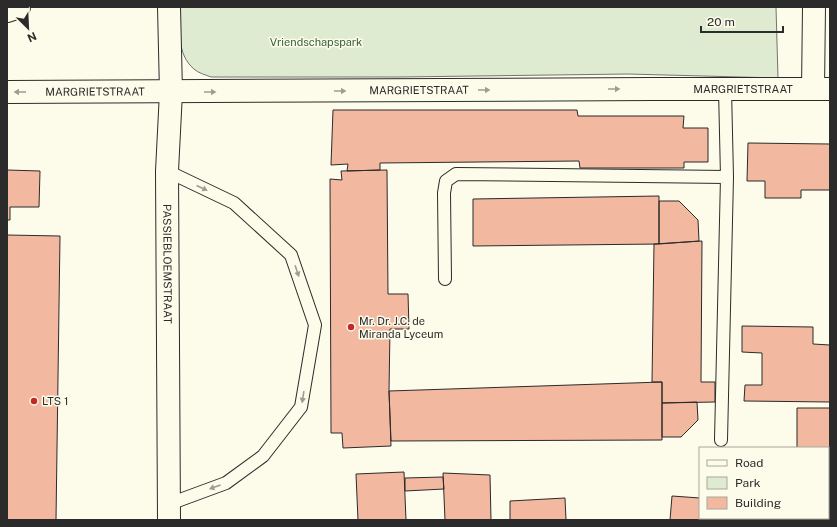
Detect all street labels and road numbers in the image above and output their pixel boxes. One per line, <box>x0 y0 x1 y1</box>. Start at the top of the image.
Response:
street label: MARGRIETSTRAAT <box>693 83 793 95</box>
street label: MARGRIETSTRAAT <box>369 84 469 96</box>
street label: MARGRIETSTRAAT <box>45 85 145 98</box>
street label: PASSIEBLOEMSTRAAT <box>161 204 174 324</box>

